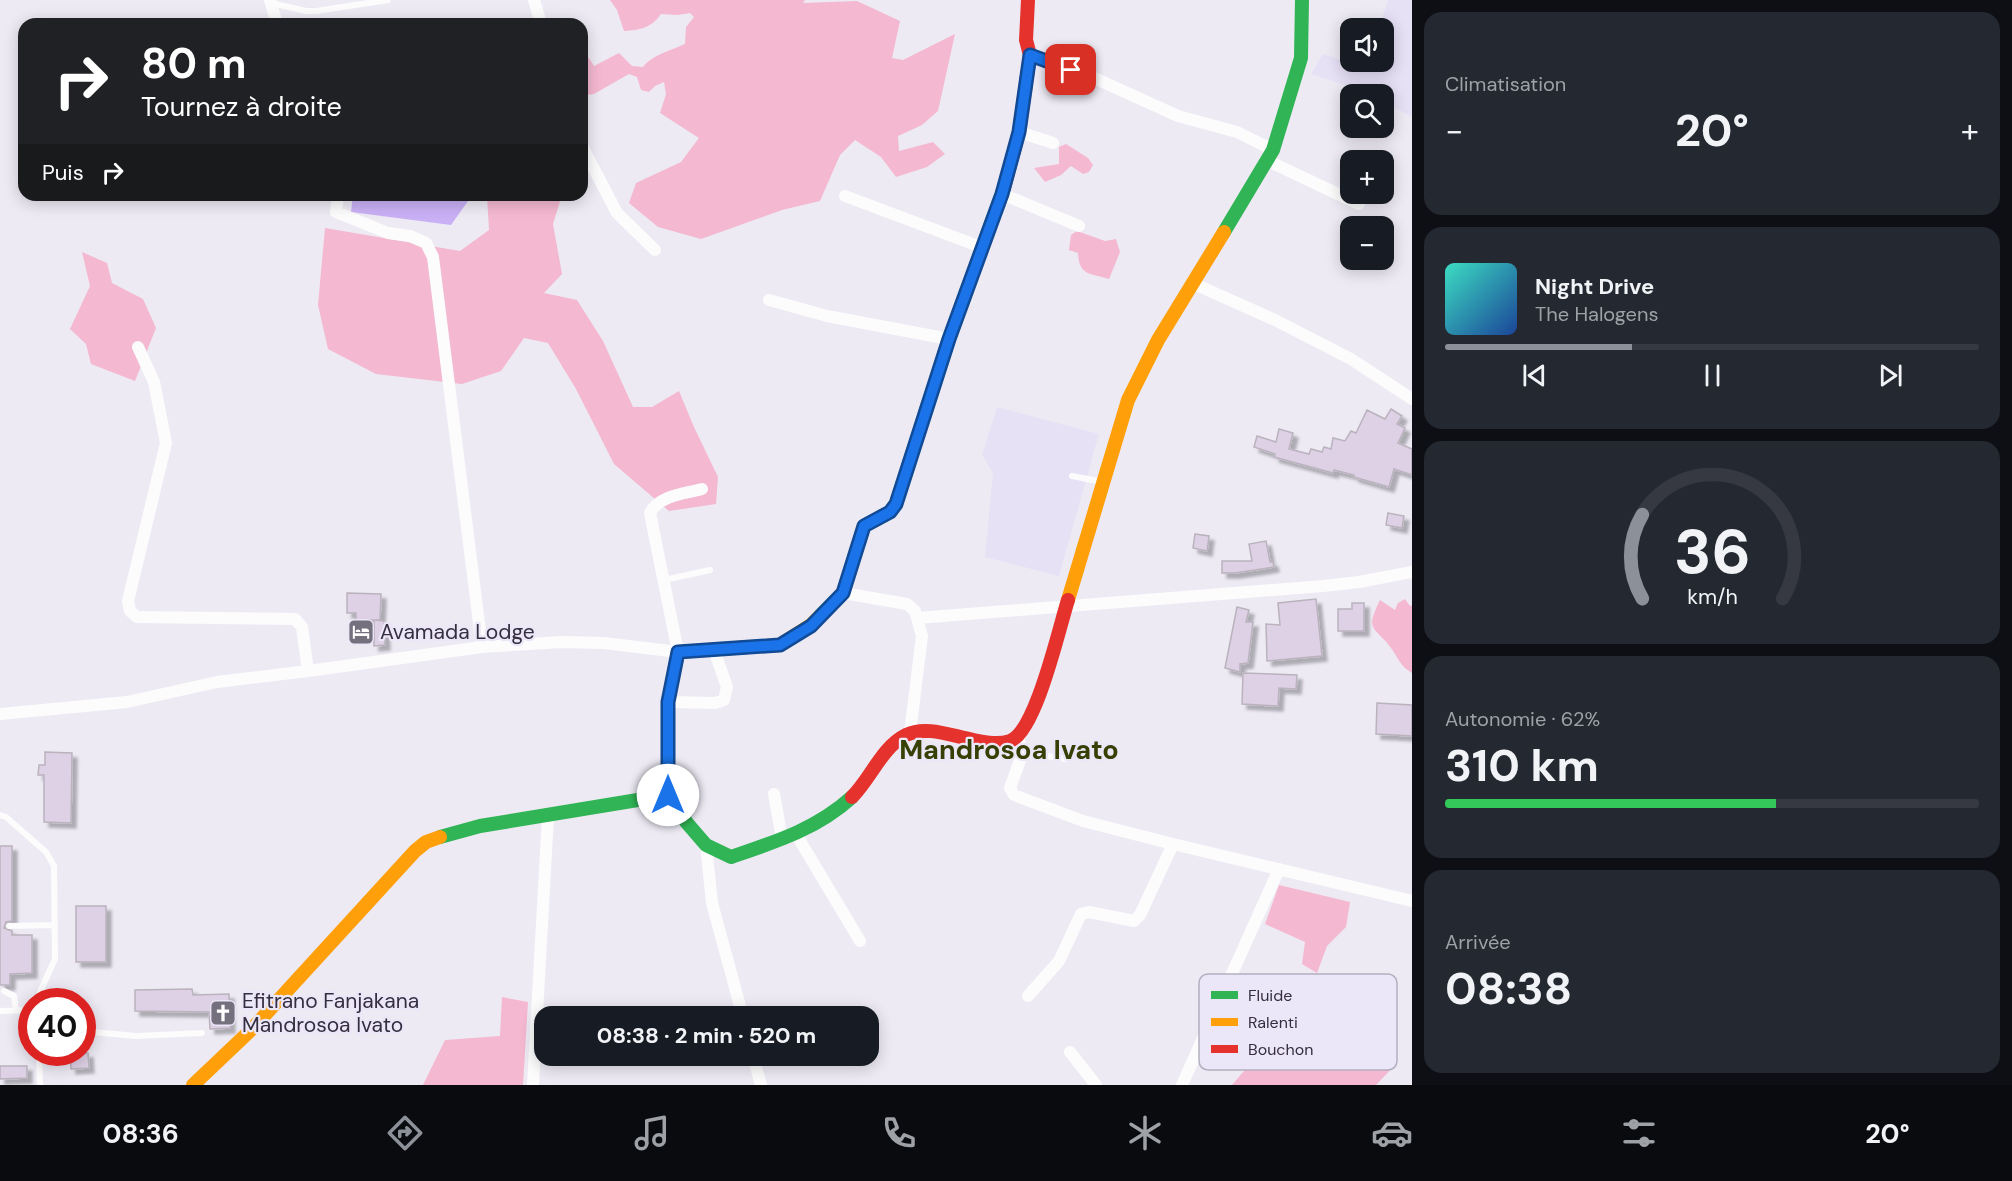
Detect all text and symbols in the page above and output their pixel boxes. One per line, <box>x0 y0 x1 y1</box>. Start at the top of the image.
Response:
map controls <box>1340 18 1394 270</box>
button: sound <box>1340 18 1394 72</box>
text: 80 m <box>141 36 247 91</box>
icon: right <box>42 42 120 120</box>
pin <box>1045 44 1096 95</box>
icon: arrive <box>1054 53 1087 86</box>
text: Climatisation <box>1445 71 1566 97</box>
button: search <box>1340 84 1394 138</box>
text: Tournez à droite <box>141 89 342 124</box>
text: 20° <box>1675 101 1749 160</box>
text: − <box>1445 109 1463 152</box>
text: + <box>1961 109 1979 152</box>
button: + <box>1340 150 1394 204</box>
icon: right <box>96 156 129 189</box>
text: Puis <box>42 158 84 187</box>
button: − <box>1340 216 1394 270</box>
text: Night Drive <box>1535 272 1654 301</box>
text: The Halogens <box>1535 301 1658 327</box>
icon: previous <box>1518 359 1551 392</box>
icon: pause <box>1696 359 1729 392</box>
icon: next <box>1874 359 1907 392</box>
text: 36 <box>1673 512 1751 593</box>
text: km/h <box>1687 584 1737 612</box>
hotel icon: Avamada Lodge <box>346 617 376 647</box>
place label: Avamada Lodge <box>380 618 535 646</box>
text: Autonomie · 62% <box>1445 706 1600 732</box>
district label: Mandrosoa Ivato <box>899 732 1119 767</box>
text: 310 km <box>1445 736 1599 795</box>
position arrow <box>636 763 700 827</box>
text: Arrivée <box>1445 929 1511 955</box>
text: 08:38 <box>1445 959 1572 1018</box>
legend <box>1199 974 1397 1070</box>
text: Fluide <box>1248 985 1292 1006</box>
place label: Efitrano Fanjakana Mandrosoa Ivato <box>242 987 419 1039</box>
speed limit sign: 40 <box>18 988 96 1066</box>
church icon: Efitrano Fanjakana Mandrosoa Ivato <box>208 998 238 1028</box>
text: Ralenti <box>1248 1012 1298 1033</box>
text: 08:38 · 2 min · 520 m <box>597 1021 816 1050</box>
text: Bouchon <box>1248 1039 1313 1060</box>
icon: directions <box>384 1112 426 1154</box>
icon: music <box>631 1112 673 1154</box>
icon: phone <box>878 1112 920 1154</box>
icon: climate <box>1124 1112 1166 1154</box>
icon: car <box>1371 1112 1413 1154</box>
icon: filters <box>1618 1112 1660 1154</box>
text: 08:36 <box>102 1116 179 1151</box>
text: 20° <box>1865 1116 1909 1151</box>

